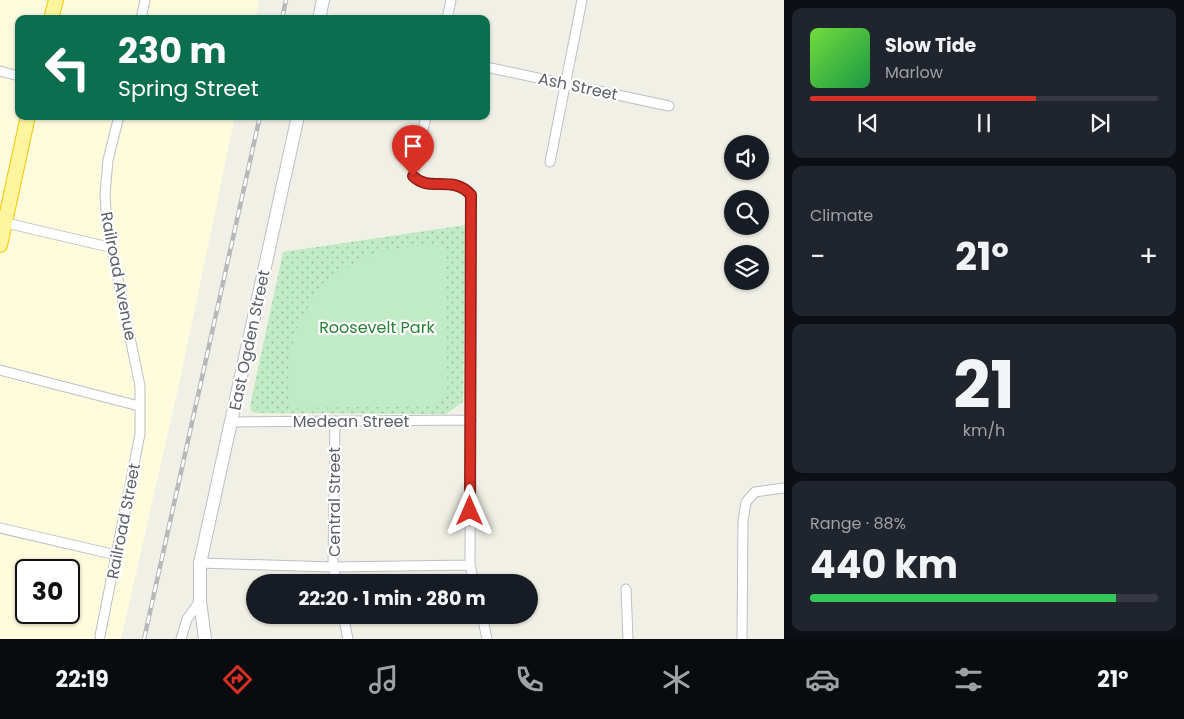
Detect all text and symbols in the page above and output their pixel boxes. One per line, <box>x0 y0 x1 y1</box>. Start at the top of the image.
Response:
text: 230 m <box>118 26 226 75</box>
text: Slow Tide <box>885 32 976 59</box>
icon: left <box>35 35 100 100</box>
text: Marlow <box>885 61 943 84</box>
street label: Ash Street <box>536 67 620 106</box>
text: Spring Street <box>118 73 259 104</box>
icon: previous <box>854 109 882 137</box>
icon: pause <box>970 109 998 137</box>
icon: next <box>1086 109 1114 137</box>
pin <box>392 125 434 176</box>
icon: arrive <box>399 132 427 160</box>
map controls <box>724 135 769 290</box>
button: sound <box>724 135 769 180</box>
button: search <box>724 190 769 235</box>
text: Climate <box>810 204 873 227</box>
street label: Railroad Avenue <box>95 210 142 342</box>
text: 21° <box>955 230 1009 283</box>
text: − <box>810 237 825 276</box>
text: + <box>1139 237 1158 276</box>
button: layers <box>724 245 769 290</box>
street label: East Ogden Street <box>223 268 276 412</box>
park label: Roosevelt Park <box>319 316 436 339</box>
text: 21 <box>953 340 1015 431</box>
street label: Medean Street <box>293 410 409 433</box>
text: km/h <box>963 419 1005 442</box>
street label: Central Street <box>323 447 346 557</box>
street label: Railroad Street <box>101 461 146 581</box>
position arrow <box>443 484 495 536</box>
text: Range · 88% <box>810 512 906 535</box>
text: 440 km <box>810 538 958 591</box>
speed limit sign: 30 <box>15 559 80 624</box>
text: 22:20 · 1 min · 280 m <box>298 585 486 612</box>
icon: directions <box>220 662 255 697</box>
icon: music <box>366 662 401 697</box>
icon: phone <box>512 662 547 697</box>
icon: climate <box>659 662 694 697</box>
icon: car <box>805 662 840 697</box>
icon: filters <box>951 662 986 697</box>
text: 22:19 <box>56 664 109 695</box>
text: 21° <box>1097 664 1128 695</box>

